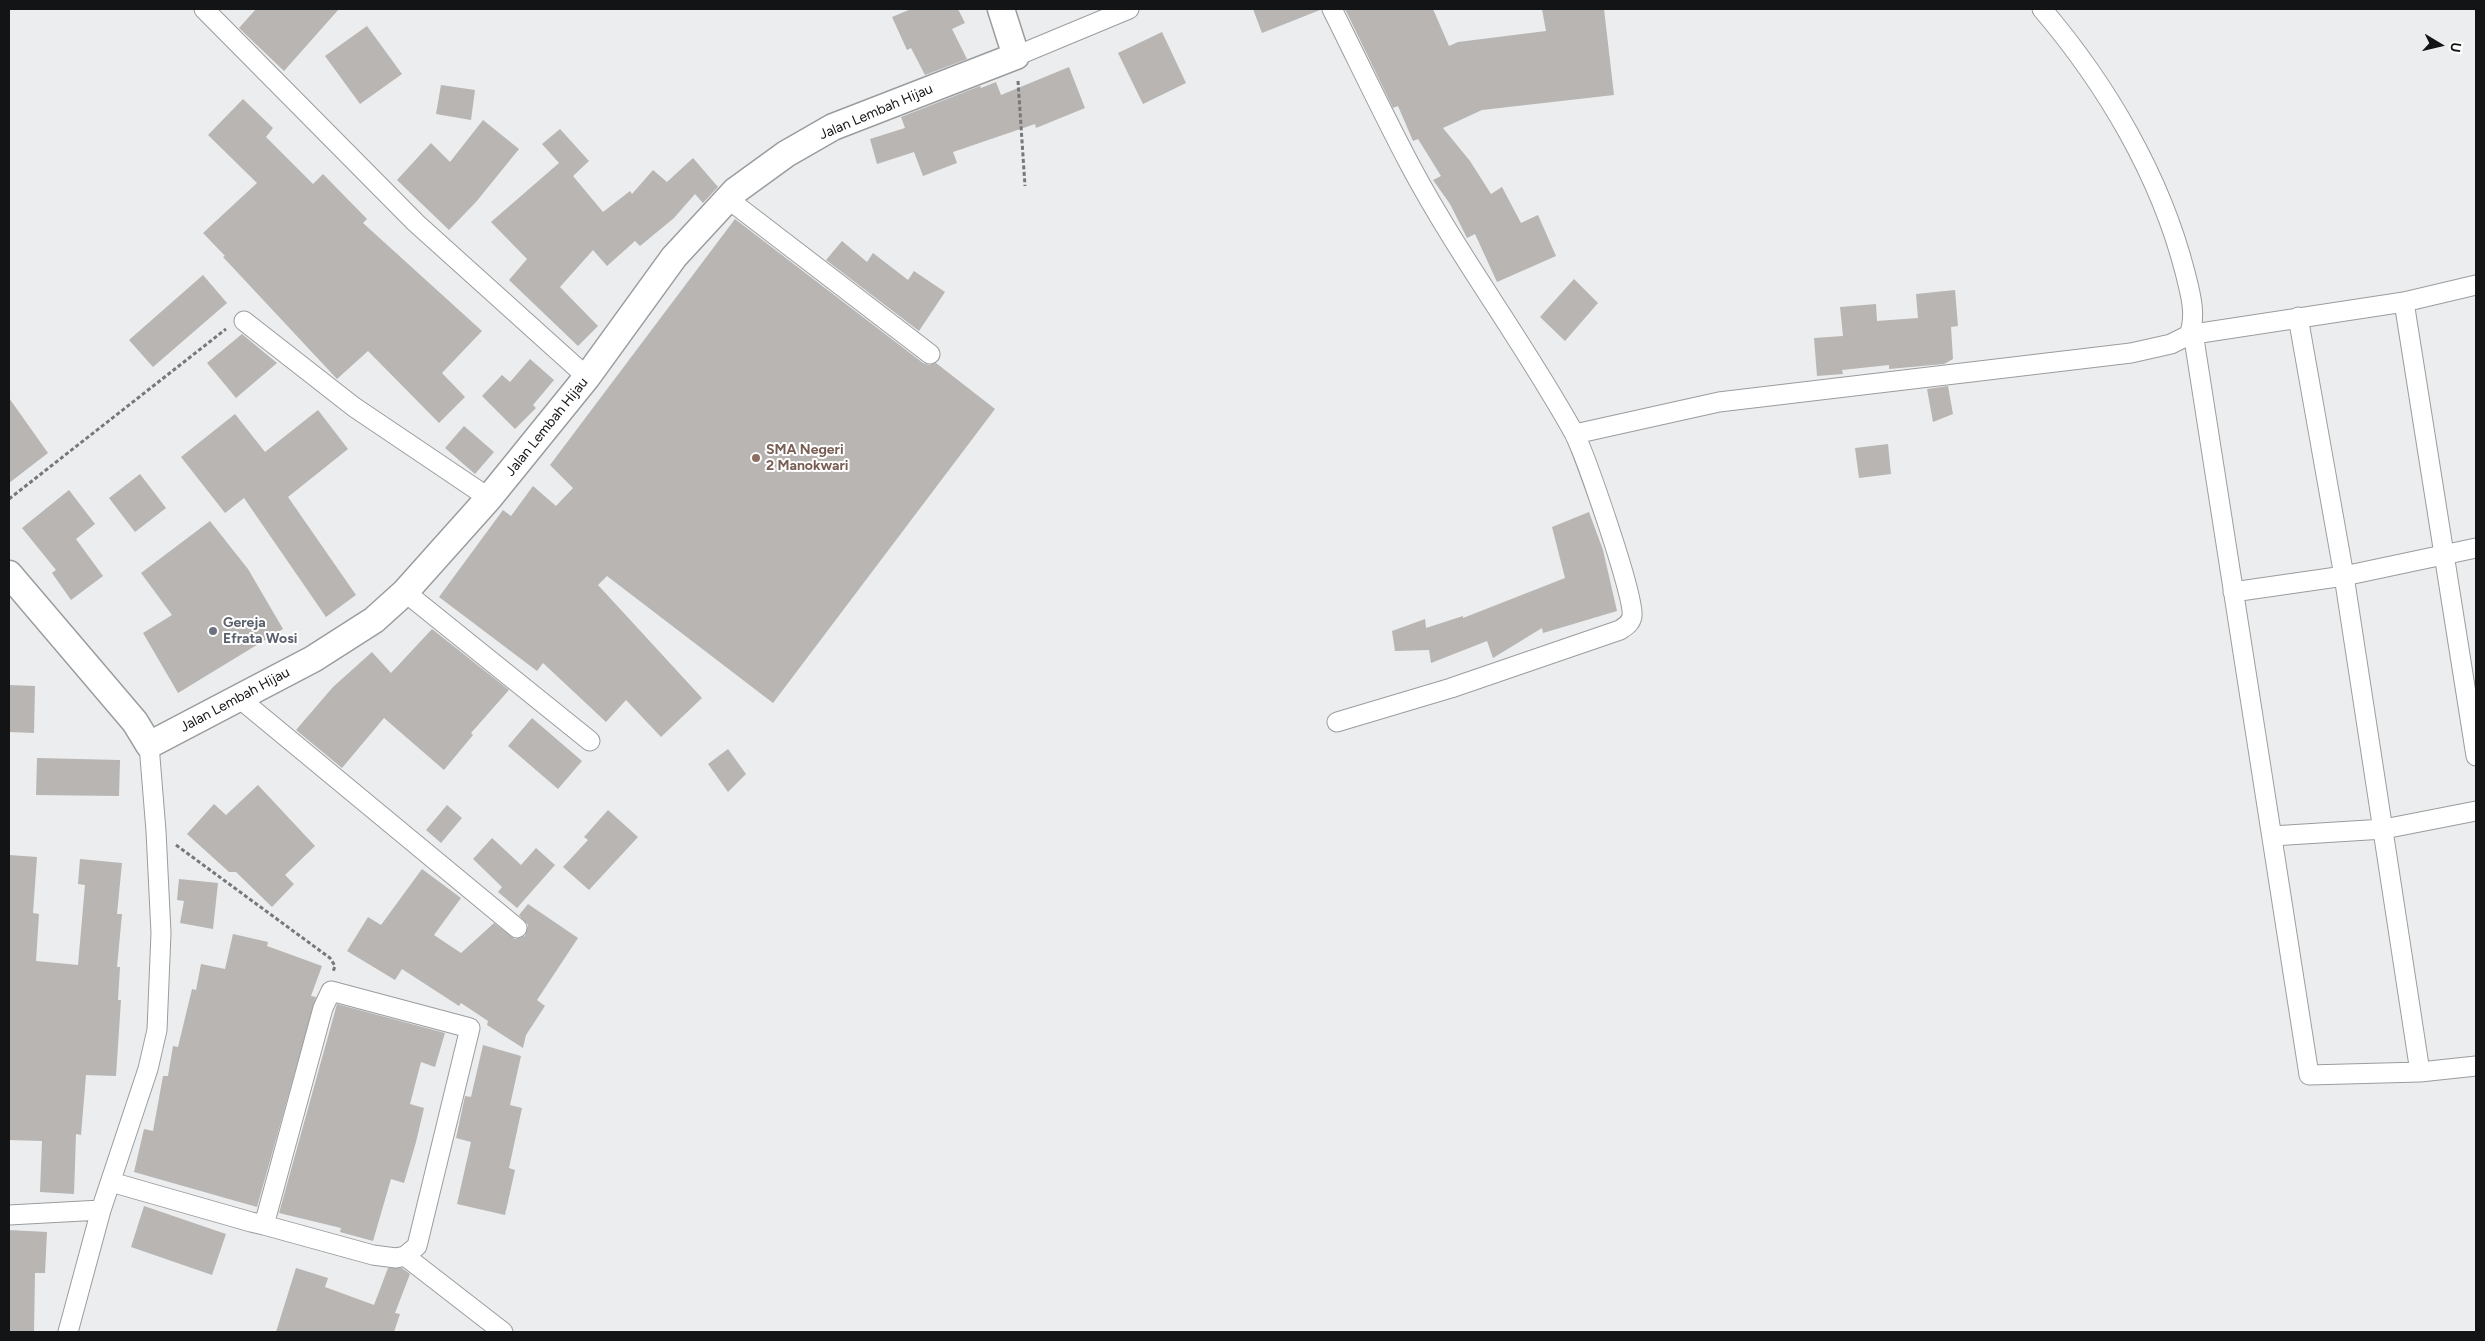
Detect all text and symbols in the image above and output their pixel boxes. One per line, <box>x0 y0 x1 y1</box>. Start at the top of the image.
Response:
north arrow <box>2415 20 2465 70</box>
text: U <box>2446 41 2464 54</box>
street label: Jalan Lembah Hijau <box>817 80 935 144</box>
street label: Jalan Lembah Hijau <box>502 374 592 480</box>
place label: SMA Negeri 2 Manokwari <box>766 442 848 474</box>
marker: SMA Negeri 2 Manokwari <box>750 452 762 464</box>
place label: Gereja Efrata Wosi <box>223 615 297 648</box>
marker: Gereja Efrata Wosi <box>207 625 219 637</box>
street label: Jalan Lembah Hijau <box>177 664 293 736</box>

